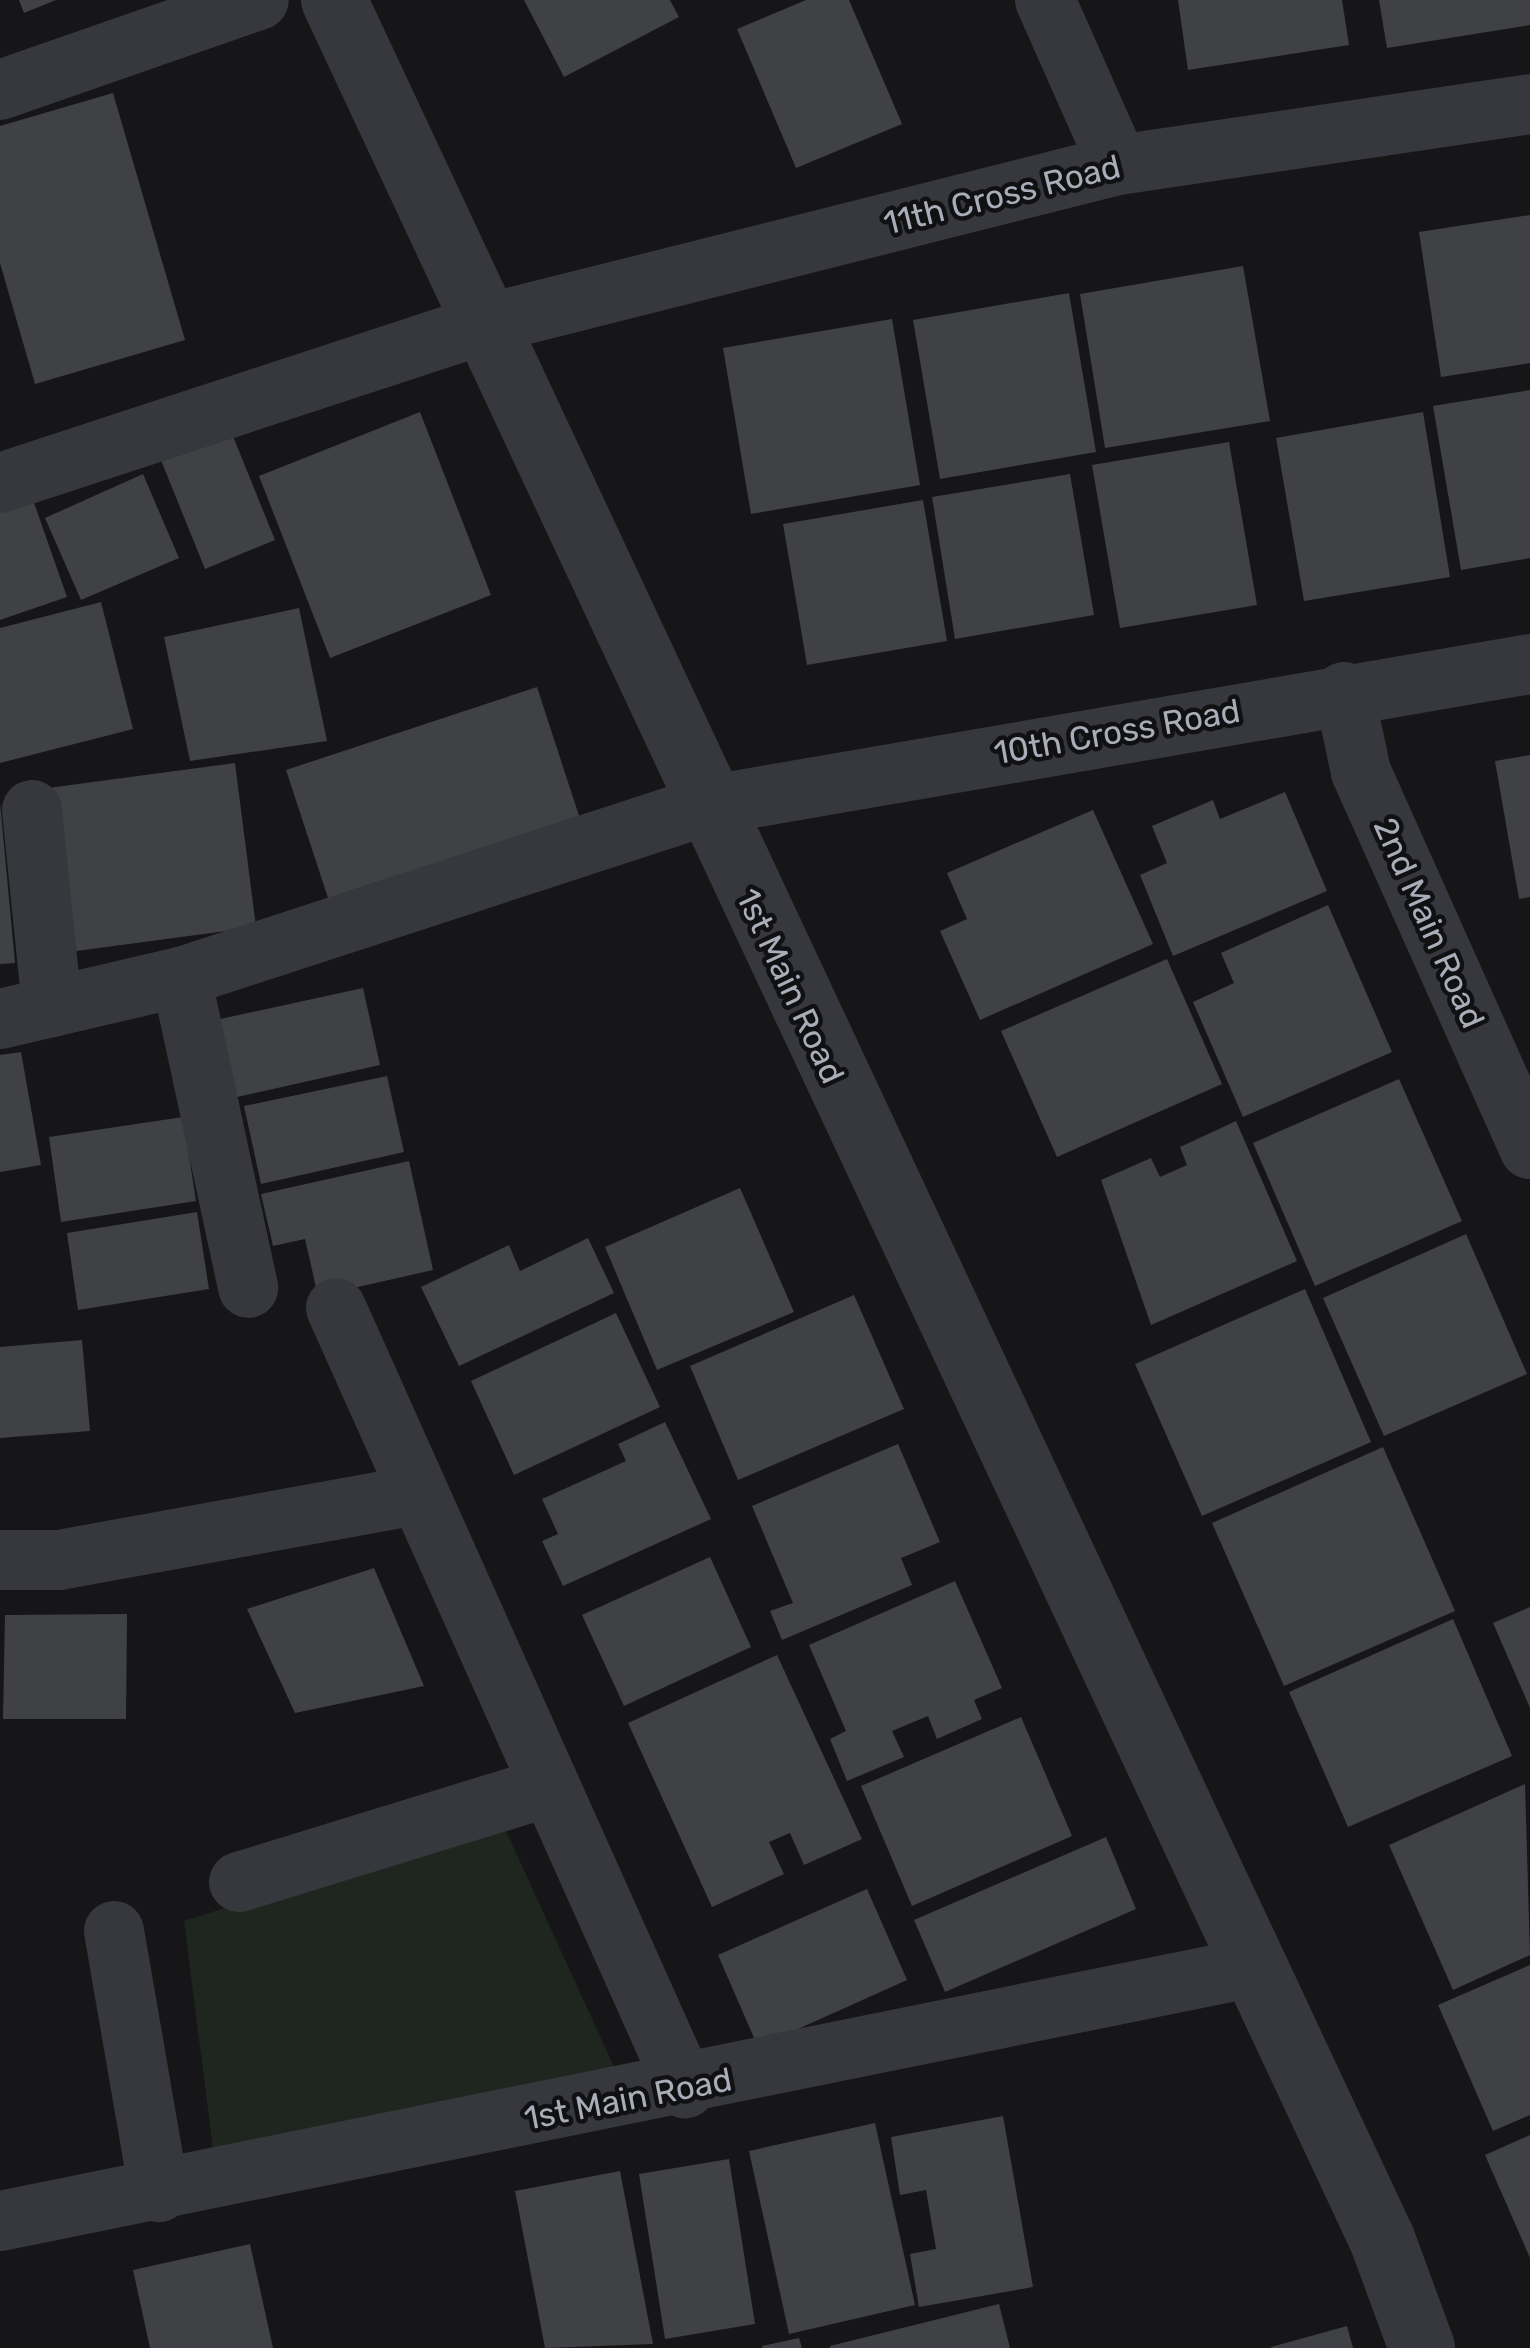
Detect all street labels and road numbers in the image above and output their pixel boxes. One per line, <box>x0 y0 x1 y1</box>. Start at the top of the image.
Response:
street label: 11th Cross Road <box>880 146 1124 244</box>
street label: 10th Cross Road <box>991 691 1243 773</box>
street label: 2nd Main Road <box>1365 812 1493 1034</box>
street label: 1st Main Road <box>728 882 852 1090</box>
street label: 1st Main Road <box>521 2059 735 2139</box>

